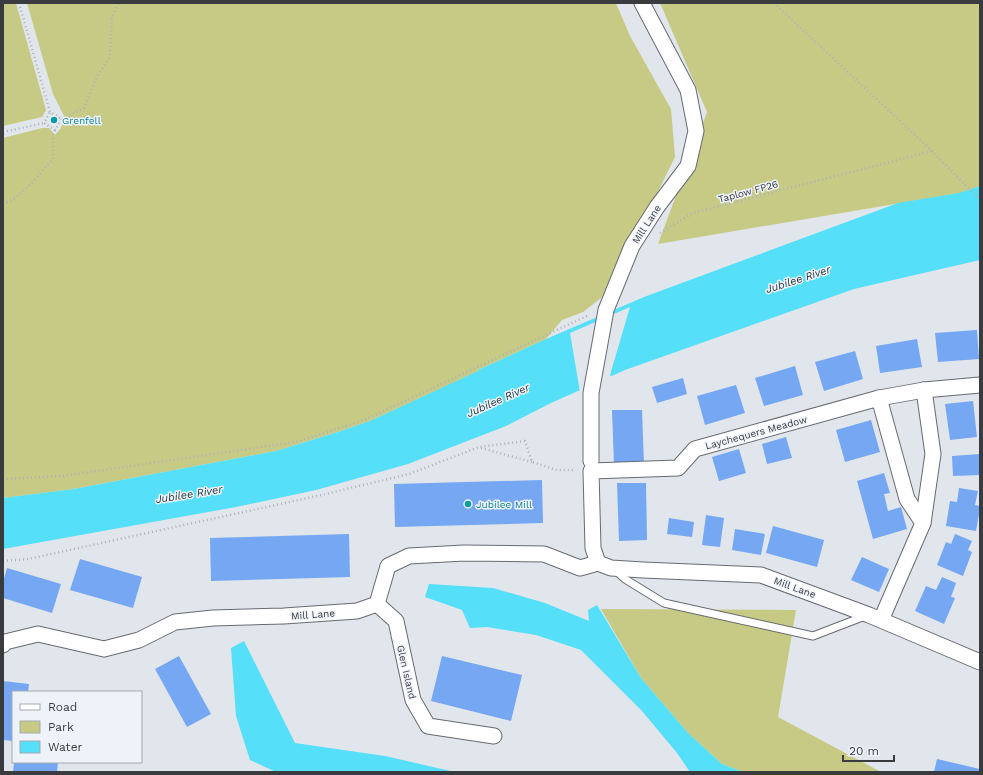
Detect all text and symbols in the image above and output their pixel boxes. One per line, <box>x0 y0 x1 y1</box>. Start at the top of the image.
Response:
marker: Grenfell <box>49 115 59 125</box>
place label: Grenfell <box>62 115 101 126</box>
street label: Taplow FP26 <box>717 178 779 205</box>
street label: Mill Lane <box>630 203 663 246</box>
water label: Jubilee River <box>764 263 833 296</box>
water label: Jubilee River <box>465 380 532 420</box>
street label: Laychequers Meadow <box>704 413 809 451</box>
water label: Jubilee River <box>155 483 224 506</box>
marker: Jubilee Mill <box>463 499 473 509</box>
place label: Jubilee Mill <box>476 499 532 510</box>
street label: Mill Lane <box>772 575 818 600</box>
street label: Mill Lane <box>291 607 336 622</box>
street label: Glen Island <box>395 644 418 700</box>
legend <box>12 691 142 763</box>
text: Road <box>48 700 77 714</box>
text: Park <box>48 720 74 734</box>
scale bar <box>843 737 894 763</box>
text: Water <box>48 740 83 754</box>
text: 20 m <box>849 744 879 758</box>

